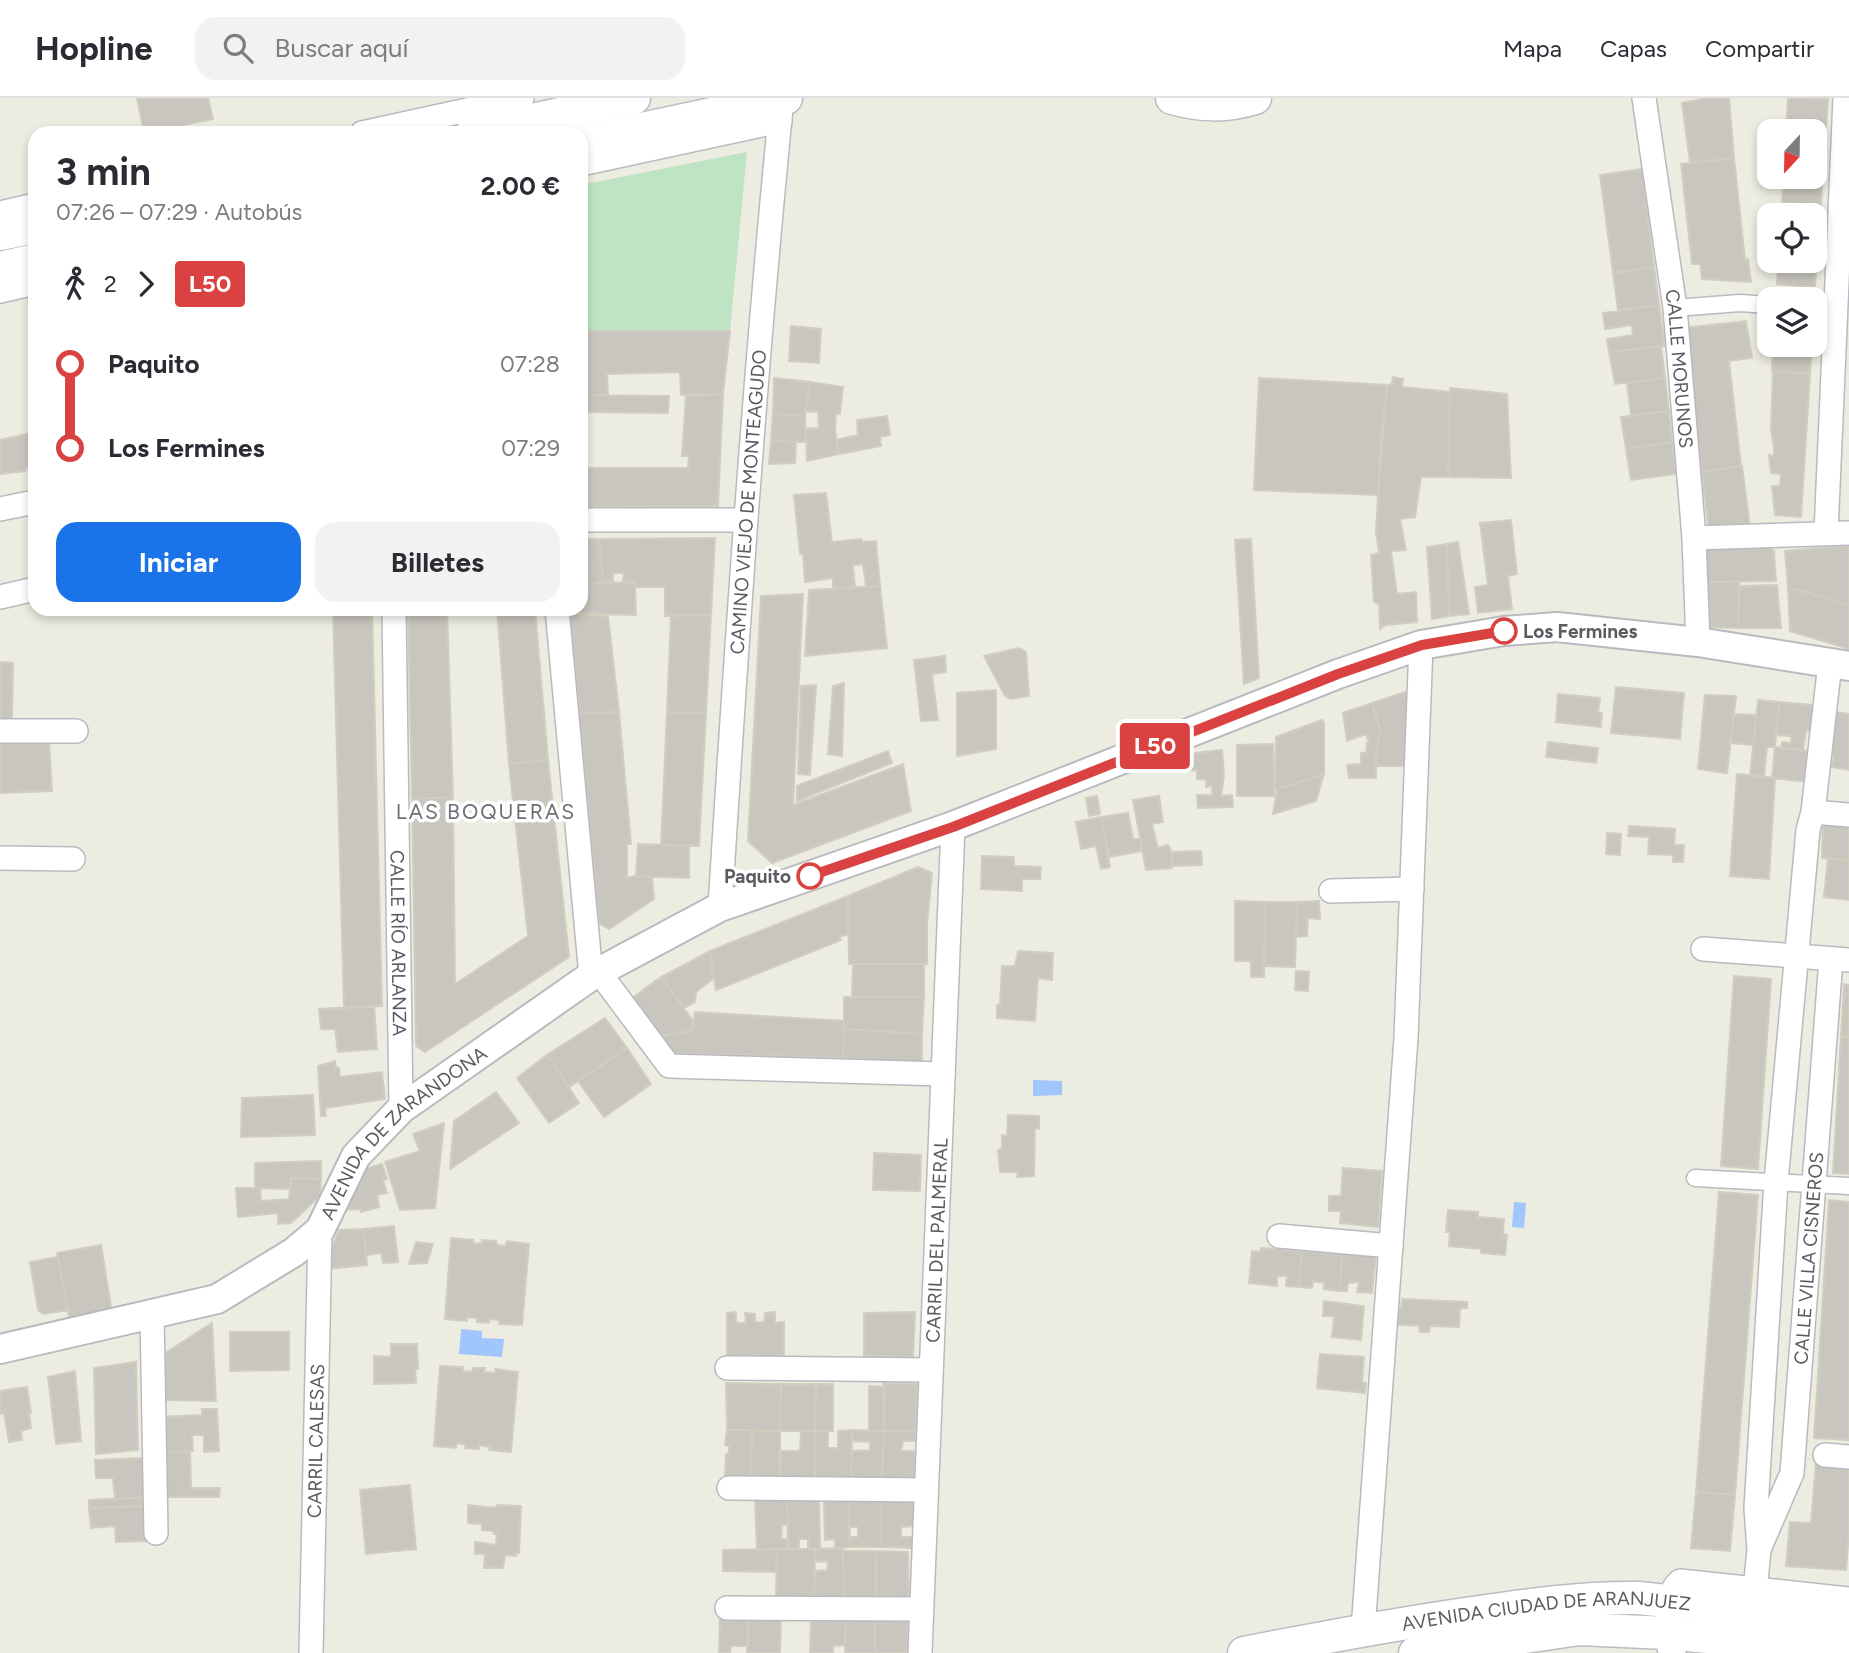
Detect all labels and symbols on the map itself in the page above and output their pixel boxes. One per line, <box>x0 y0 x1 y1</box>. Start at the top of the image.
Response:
north arrow <box>1757 119 1827 189</box>
street label: CALLE MORUNOS <box>1661 287 1698 449</box>
street label: CAMINO VIEJO DE MONTEAGUDO <box>725 349 771 655</box>
marker: Los Fermines <box>1491 618 1517 644</box>
place label: Los Fermines <box>1523 620 1638 643</box>
line badge: L50 <box>1115 723 1195 769</box>
district label: LAS BOQUERAS <box>396 799 576 824</box>
street label: CALLE RÍO ARLANZA <box>386 850 411 1036</box>
marker: Paquito <box>797 863 823 889</box>
place label: Paquito <box>724 865 791 888</box>
street label: AVENIDA DE ZARANDONA <box>315 1041 491 1223</box>
street label: CARRIL DEL PALMERAL <box>921 1137 952 1343</box>
street label: CALLE VILLA CISNEROS <box>1789 1151 1828 1365</box>
street label: CARRIL CALESAS <box>302 1364 329 1518</box>
street label: AVENIDA CIUDAD DE ARANJUEZ <box>1400 1586 1692 1635</box>

